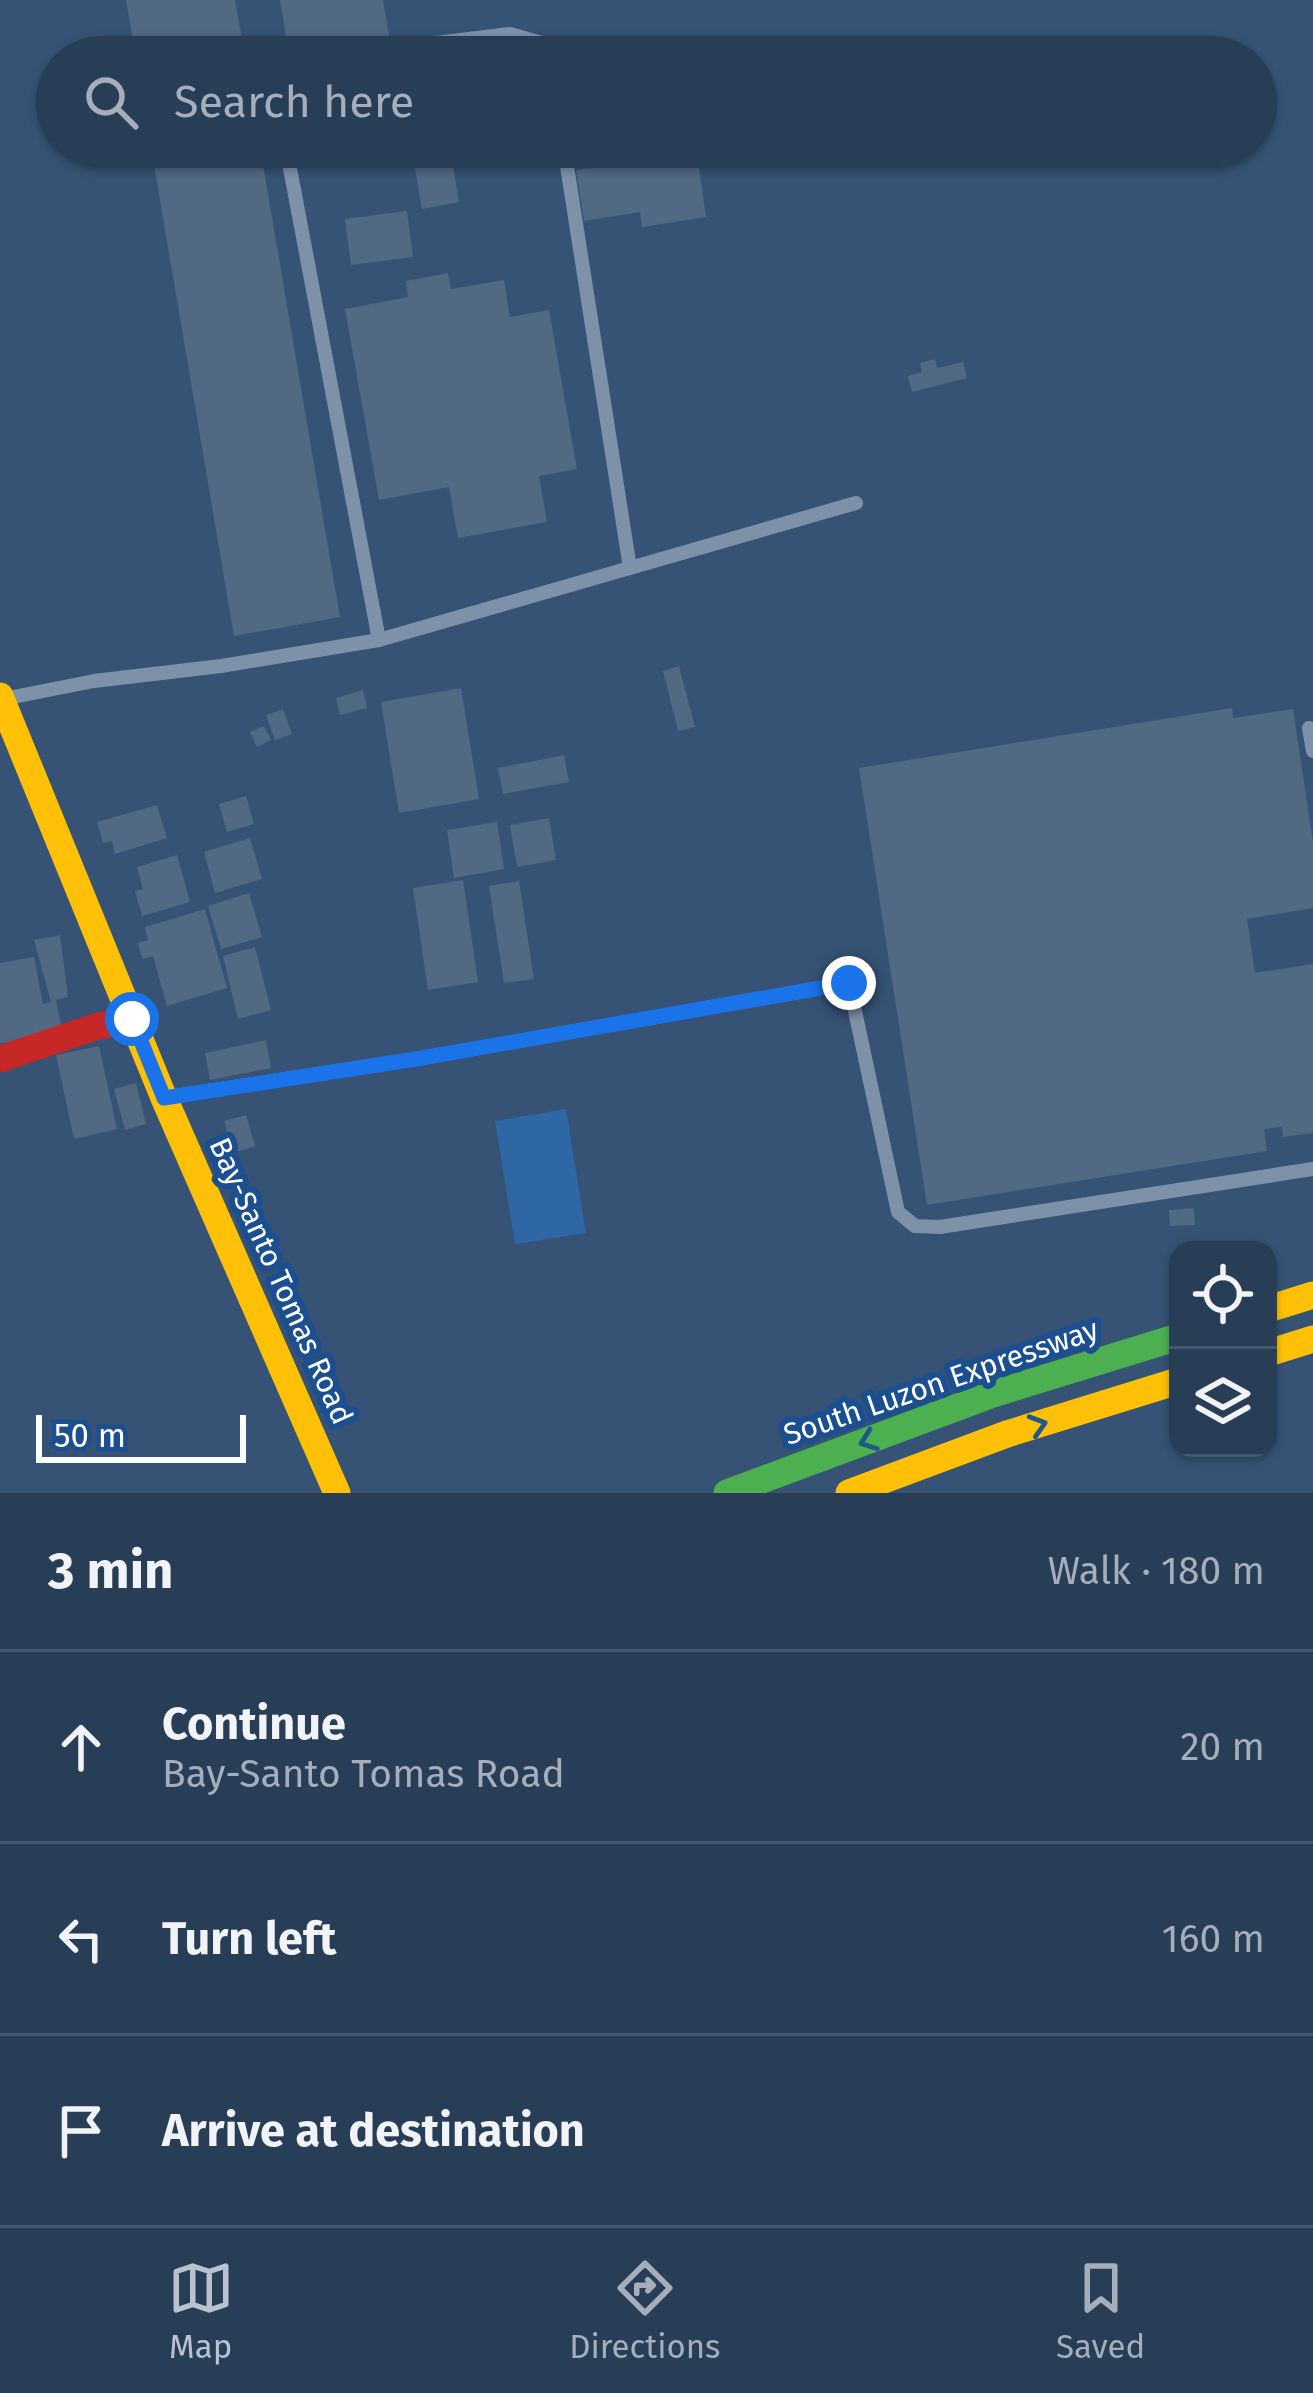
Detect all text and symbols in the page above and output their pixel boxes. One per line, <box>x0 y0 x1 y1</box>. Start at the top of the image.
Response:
search box <box>36 36 1277 168</box>
icon: search <box>78 69 144 135</box>
text: Search here <box>174 75 414 129</box>
route end <box>822 956 876 1010</box>
route start <box>105 992 159 1046</box>
street label: Bay-Santo Tomas Road <box>202 1132 360 1430</box>
map controls <box>1169 1241 1277 1457</box>
button: locate <box>1169 1241 1277 1349</box>
street label: South Luzon Expressway <box>779 1311 1103 1453</box>
button: layers <box>1169 1349 1277 1457</box>
scale bar <box>36 1409 246 1462</box>
one-way arrow <box>1027 1414 1048 1439</box>
text: 50 m <box>54 1416 126 1456</box>
one-way arrow <box>859 1426 880 1451</box>
text: 3 min <box>48 1540 174 1602</box>
text: Walk · 180 m <box>1048 1548 1265 1594</box>
text: Continue <box>162 1697 346 1751</box>
icon: ahead <box>48 1714 114 1780</box>
text: 20 m <box>1180 1724 1265 1770</box>
text: Bay-Santo Tomas Road <box>162 1751 565 1797</box>
icon: left <box>48 1906 114 1972</box>
text: Turn left <box>162 1912 336 1966</box>
text: 160 m <box>1162 1916 1265 1962</box>
icon: arrive <box>48 2098 114 2164</box>
text: Arrive at destination <box>162 2104 585 2158</box>
tab: Map <box>168 2255 234 2367</box>
tab: Directions <box>569 2255 721 2367</box>
tab: Saved <box>1056 2255 1145 2367</box>

